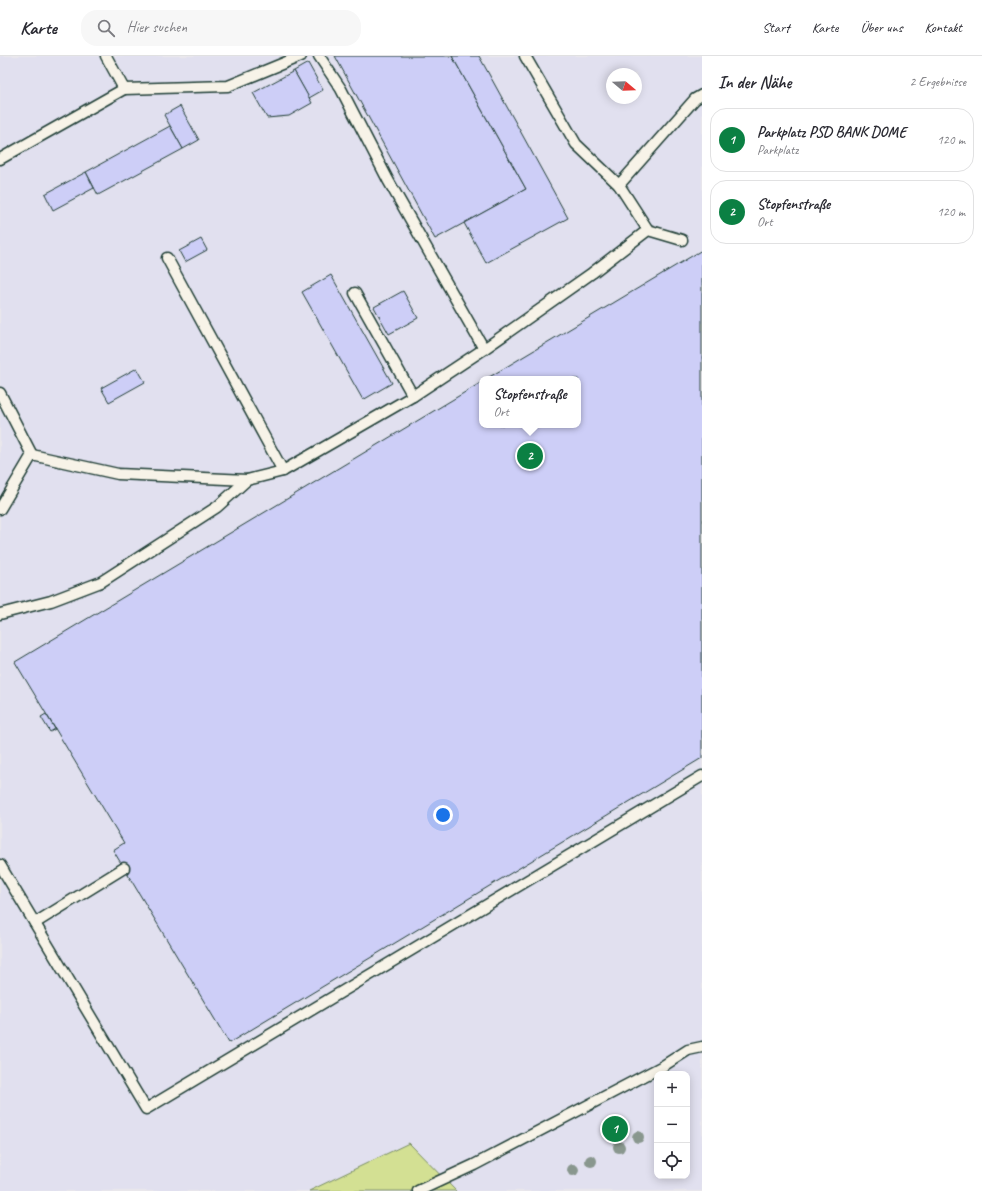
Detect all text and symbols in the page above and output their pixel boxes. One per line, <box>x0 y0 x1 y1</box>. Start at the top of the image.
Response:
search box <box>81 10 361 46</box>
text: Karte <box>20 16 57 40</box>
icon: search <box>95 17 117 39</box>
text: Hier suchen <box>127 18 187 37</box>
text: Start <box>762 19 790 36</box>
text: Karte <box>812 19 838 36</box>
text: Über uns <box>860 19 902 36</box>
text: Kontakt <box>924 19 962 36</box>
north arrow <box>606 68 642 104</box>
text: In der Nähe <box>718 72 791 93</box>
text: 2 Ergebnisse <box>910 74 966 90</box>
text: Parkplatz PSD BANK DOME <box>757 123 906 142</box>
text: 1 <box>729 132 735 148</box>
text: 120 m <box>937 132 965 148</box>
text: Parkplatz <box>757 142 798 158</box>
text: Stopfenstraße <box>757 195 830 214</box>
text: 2 <box>729 204 735 220</box>
text: 120 m <box>937 204 965 220</box>
text: Ort <box>757 214 772 230</box>
popup <box>479 376 581 428</box>
text: Stopfenstraße <box>493 385 567 404</box>
text: Ort <box>493 404 509 420</box>
pin: 2 <box>517 441 543 471</box>
your location <box>433 805 453 825</box>
map controls <box>654 1071 690 1179</box>
button: + <box>654 1071 690 1107</box>
button: − <box>654 1107 690 1143</box>
pin: 1 <box>602 1114 628 1144</box>
button: locate <box>654 1143 690 1179</box>

